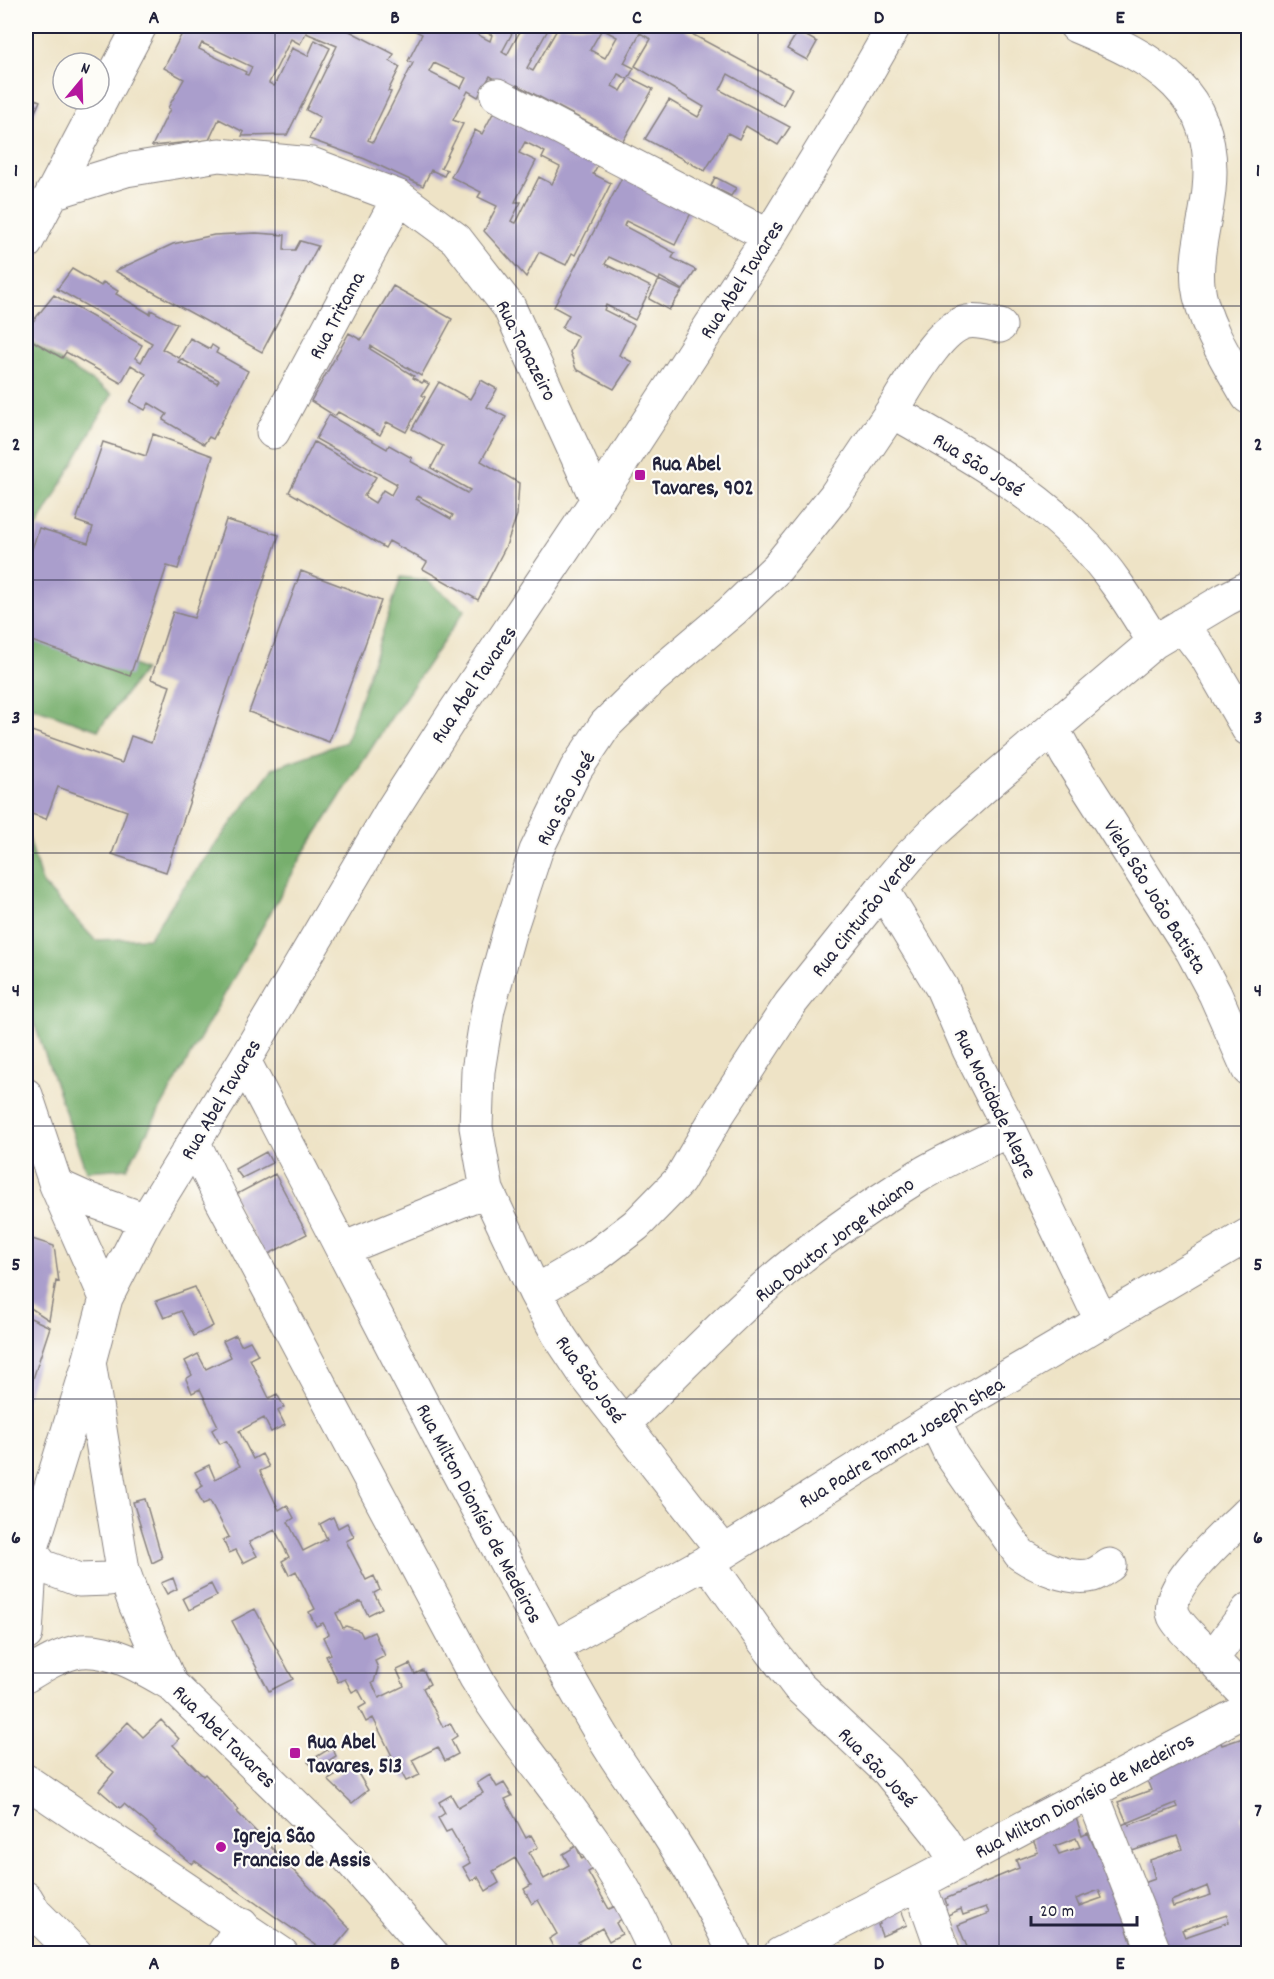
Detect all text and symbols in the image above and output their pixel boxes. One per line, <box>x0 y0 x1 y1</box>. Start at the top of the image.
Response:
text: A <box>149 5 160 33</box>
text: B <box>390 5 400 33</box>
text: C <box>632 5 642 33</box>
text: D <box>874 5 885 33</box>
text: E <box>1115 5 1125 33</box>
north arrow <box>51 51 111 111</box>
text: N <box>78 57 93 81</box>
text: 1 <box>14 158 18 186</box>
text: 1 <box>1256 158 1260 186</box>
street label: Rua Abel Tavares <box>694 215 793 346</box>
street label: Rua Tritama <box>303 266 375 366</box>
street label: Rua Tanazeiro <box>486 296 563 407</box>
street label: Rua São José <box>926 427 1029 506</box>
text: 2 <box>12 432 20 460</box>
text: 2 <box>1254 432 1262 460</box>
place label: Rua Abel Tavares, 902 <box>652 451 754 505</box>
marker: Rua Abel Tavares, 902 <box>633 468 647 482</box>
street label: Rua Abel Tavares <box>425 621 526 751</box>
text: 3 <box>12 705 20 733</box>
text: 3 <box>1254 705 1262 733</box>
street label: Rua São José <box>530 747 605 852</box>
street label: Viela São João Batista <box>1094 815 1213 981</box>
street label: Rua Cinturão Verde <box>805 847 925 985</box>
text: 4 <box>12 978 20 1006</box>
text: 4 <box>1254 978 1262 1006</box>
street label: Rua Mocidade Alegre <box>944 1024 1043 1184</box>
street label: Rua Abel Tavares <box>175 1034 271 1167</box>
street label: Rua Doutor Jorge Kaiano <box>750 1171 922 1312</box>
text: 5 <box>11 1252 21 1280</box>
text: 5 <box>1253 1252 1263 1280</box>
street label: Rua São José <box>546 1330 631 1431</box>
street label: Rua Padre Tomaz Joseph Shea <box>794 1371 1012 1518</box>
street label: Rua Milton Dionísio de Medeiros <box>406 1399 548 1630</box>
text: 6 <box>11 1525 21 1553</box>
text: 6 <box>1253 1525 1263 1553</box>
street label: Rua Abel Tavares <box>164 1679 282 1797</box>
street label: Rua São José <box>829 1722 922 1816</box>
street label: Rua Milton Dionísio de Medeiros <box>970 1727 1201 1869</box>
place label: Rua Abel Tavares, 513 <box>307 1729 402 1783</box>
marker: Rua Abel Tavares, 513 <box>288 1746 302 1760</box>
text: 7 <box>12 1798 20 1826</box>
text: 7 <box>1254 1798 1262 1826</box>
place label: Igreja São Franciso de Assis <box>233 1823 371 1877</box>
marker: Igreja São Franciso de Assis <box>214 1840 228 1854</box>
scale bar <box>1031 1889 1138 1927</box>
text: 20 m <box>1040 1900 1074 1925</box>
text: A <box>149 1951 160 1979</box>
text: B <box>390 1951 400 1979</box>
text: C <box>632 1951 642 1979</box>
text: D <box>874 1951 885 1979</box>
text: E <box>1115 1951 1125 1979</box>

